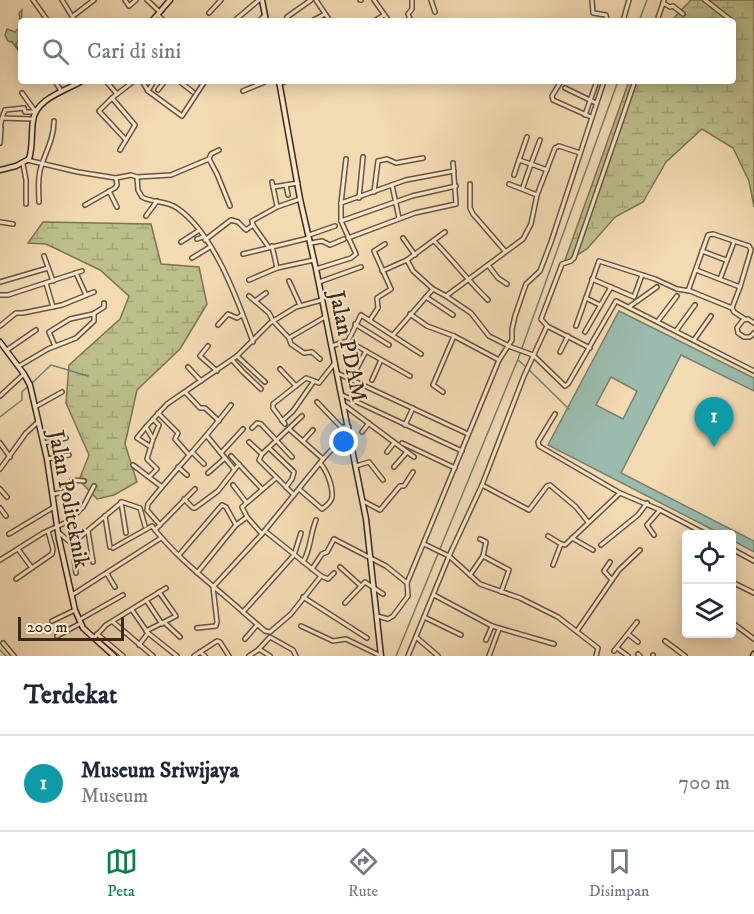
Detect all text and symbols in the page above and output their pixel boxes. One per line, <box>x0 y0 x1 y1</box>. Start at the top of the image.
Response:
search box <box>18 18 736 84</box>
icon: search <box>39 35 72 68</box>
text: Cari di sini <box>87 38 181 65</box>
street label: Jalan PDAM <box>322 286 372 404</box>
pin: 1 <box>694 398 734 447</box>
street label: Jalan Politeknik <box>42 426 95 571</box>
your location <box>329 427 358 456</box>
map controls <box>682 530 736 638</box>
button: locate <box>682 530 736 584</box>
button: layers <box>682 584 736 638</box>
scale bar <box>18 614 124 642</box>
text: 200 m <box>27 617 68 637</box>
text: Terdekat <box>24 679 117 712</box>
text: Museum Sriwijaya <box>81 757 239 784</box>
text: 1 <box>40 771 47 796</box>
text: 700 m <box>679 771 730 796</box>
text: Museum <box>81 784 148 809</box>
tab: Peta <box>105 845 138 901</box>
tab: Rute <box>347 845 380 901</box>
tab: Disimpan <box>589 845 649 901</box>

